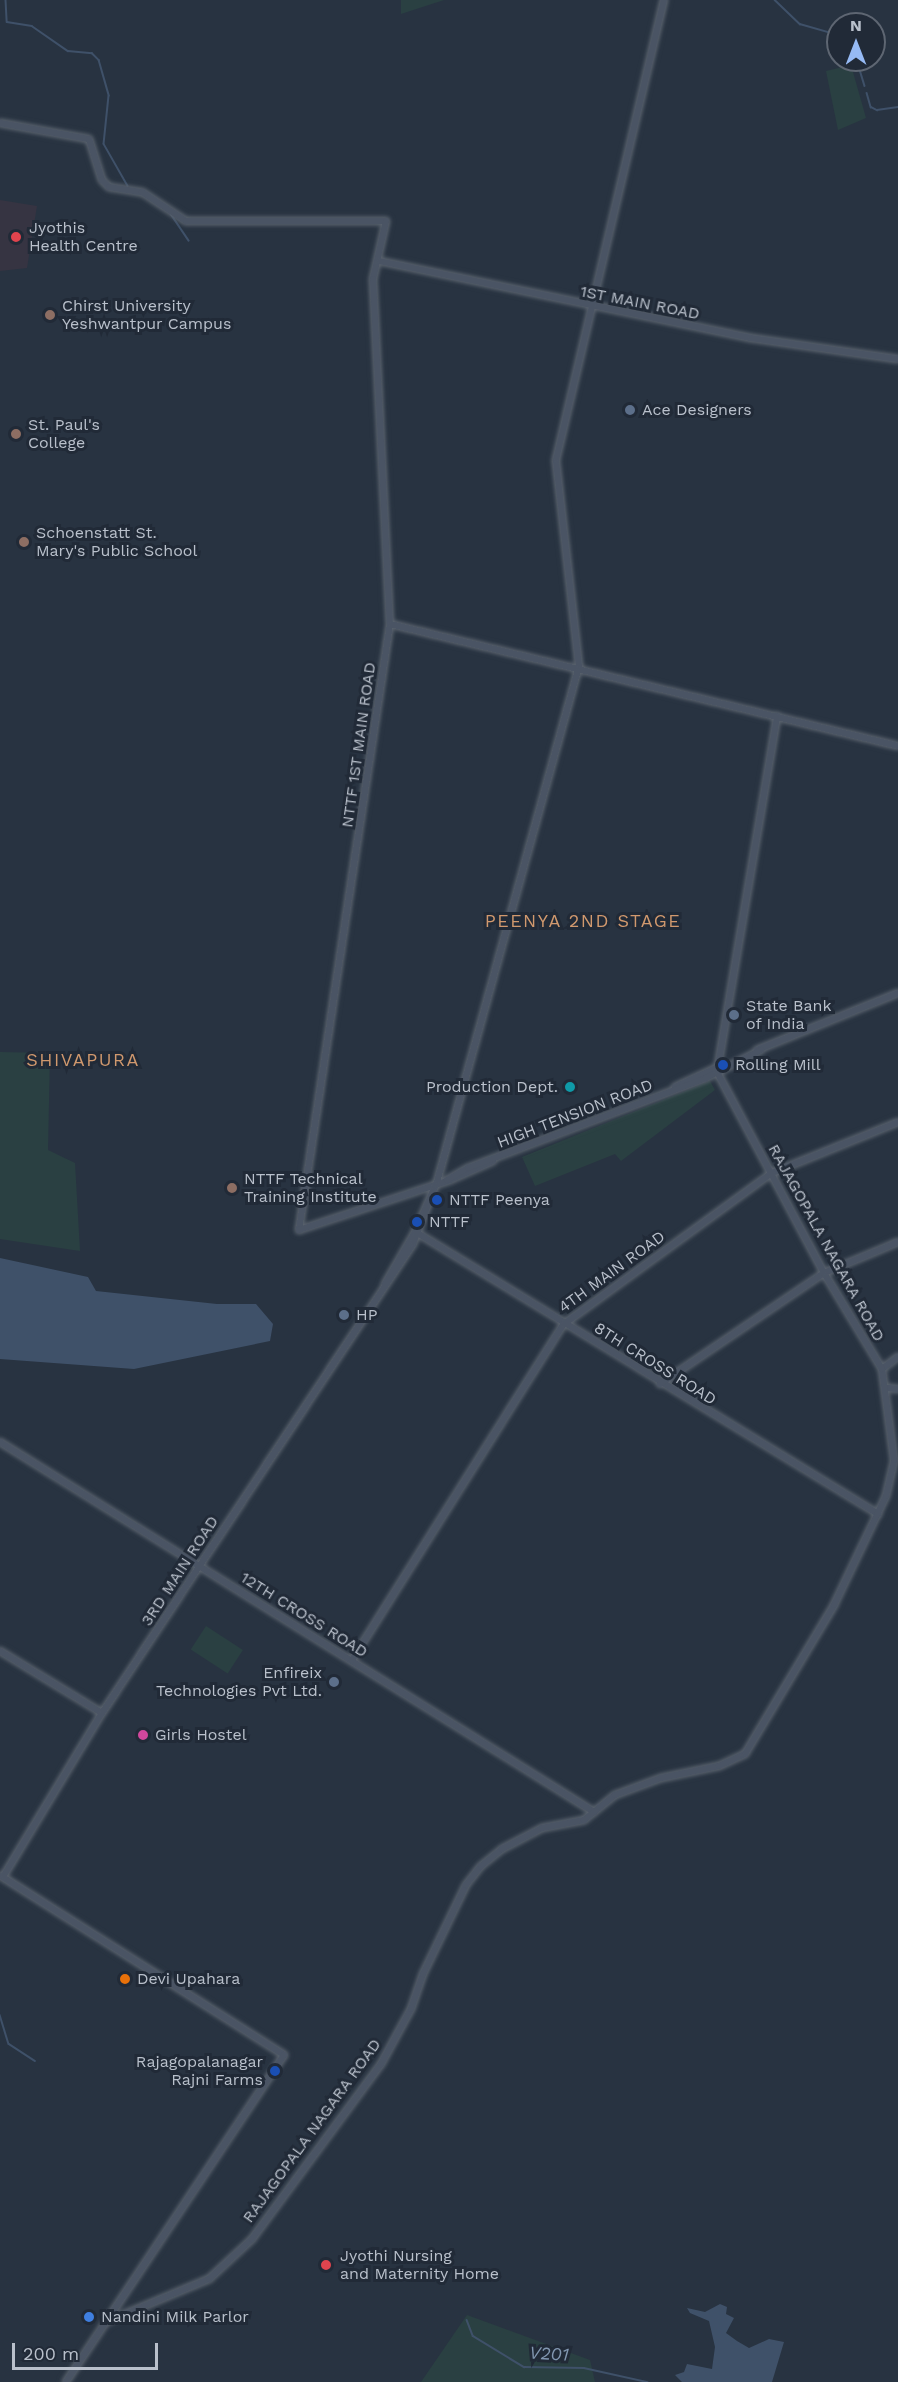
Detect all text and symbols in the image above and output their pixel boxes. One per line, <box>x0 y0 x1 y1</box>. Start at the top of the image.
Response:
north arrow <box>826 12 886 72</box>
text: N <box>850 16 862 35</box>
place label: Jyothis Health Centre <box>29 218 138 256</box>
marker: Jyothis Health Centre <box>7 228 25 246</box>
street label: 1ST MAIN ROAD <box>579 282 701 324</box>
place label: Chirst University Yeshwantpur Campus <box>62 296 232 334</box>
marker: Chirst University Yeshwantpur Campus <box>43 308 57 322</box>
place label: Ace Designers <box>642 400 752 420</box>
marker: Ace Designers <box>623 403 637 417</box>
place label: St. Paul's College <box>28 415 100 453</box>
marker: St. Paul's College <box>9 427 23 441</box>
place label: Schoenstatt St. Mary's Public School <box>36 523 197 561</box>
marker: Schoenstatt St. Mary's Public School <box>17 535 31 549</box>
street label: NTTF 1ST MAIN ROAD <box>338 661 380 829</box>
district label: PEENYA 2ND STAGE <box>484 910 682 932</box>
place label: State Bank of India <box>746 996 832 1034</box>
marker: State Bank of India <box>727 1008 741 1022</box>
district label: SHIVAPURA <box>26 1049 140 1071</box>
place label: Rolling Mill <box>735 1055 821 1075</box>
marker: Rolling Mill <box>716 1058 730 1072</box>
street label: HIGH TENSION ROAD <box>494 1075 656 1153</box>
place label: Production Dept. <box>426 1077 558 1097</box>
marker: Production Dept. <box>563 1080 577 1094</box>
street label: RAJAGOPALA NAGARA ROAD <box>763 1140 889 1346</box>
place label: NTTF Technical Training Institute <box>244 1169 377 1207</box>
marker: NTTF Technical Training Institute <box>225 1181 239 1195</box>
place label: NTTF Peenya <box>449 1190 550 1210</box>
marker: NTTF Peenya <box>430 1193 444 1207</box>
place label: NTTF <box>429 1212 470 1232</box>
marker: NTTF <box>410 1215 424 1229</box>
street label: 4TH MAIN ROAD <box>555 1227 669 1317</box>
place label: HP <box>356 1305 378 1325</box>
marker: HP <box>337 1308 351 1322</box>
street label: 8TH CROSS ROAD <box>590 1319 720 1409</box>
street label: 3RD MAIN ROAD <box>137 1512 223 1630</box>
street label: 12TH CROSS ROAD <box>237 1568 371 1662</box>
place label: Enfireix Technologies Pvt Ltd. <box>156 1663 322 1701</box>
marker: Enfireix Technologies Pvt Ltd. <box>327 1675 341 1689</box>
place label: Girls Hostel <box>155 1725 247 1745</box>
marker: Girls Hostel <box>136 1728 150 1742</box>
place label: Devi Upahara <box>137 1969 240 1989</box>
marker: Devi Upahara <box>118 1972 132 1986</box>
street label: RAJAGOPALA NAGARA ROAD <box>238 2035 386 2227</box>
place label: Rajagopalanagar Rajni Farms <box>136 2052 263 2090</box>
marker: Rajagopalanagar Rajni Farms <box>268 2064 282 2078</box>
place label: Jyothi Nursing and Maternity Home <box>340 2246 499 2284</box>
marker: Jyothi Nursing and Maternity Home <box>317 2256 335 2274</box>
place label: Nandini Milk Parlor <box>101 2307 249 2327</box>
marker: Nandini Milk Parlor <box>82 2310 96 2324</box>
scale bar <box>15 2331 160 2369</box>
water label: V201 <box>529 2342 569 2366</box>
text: 200 m <box>23 2343 79 2364</box>

